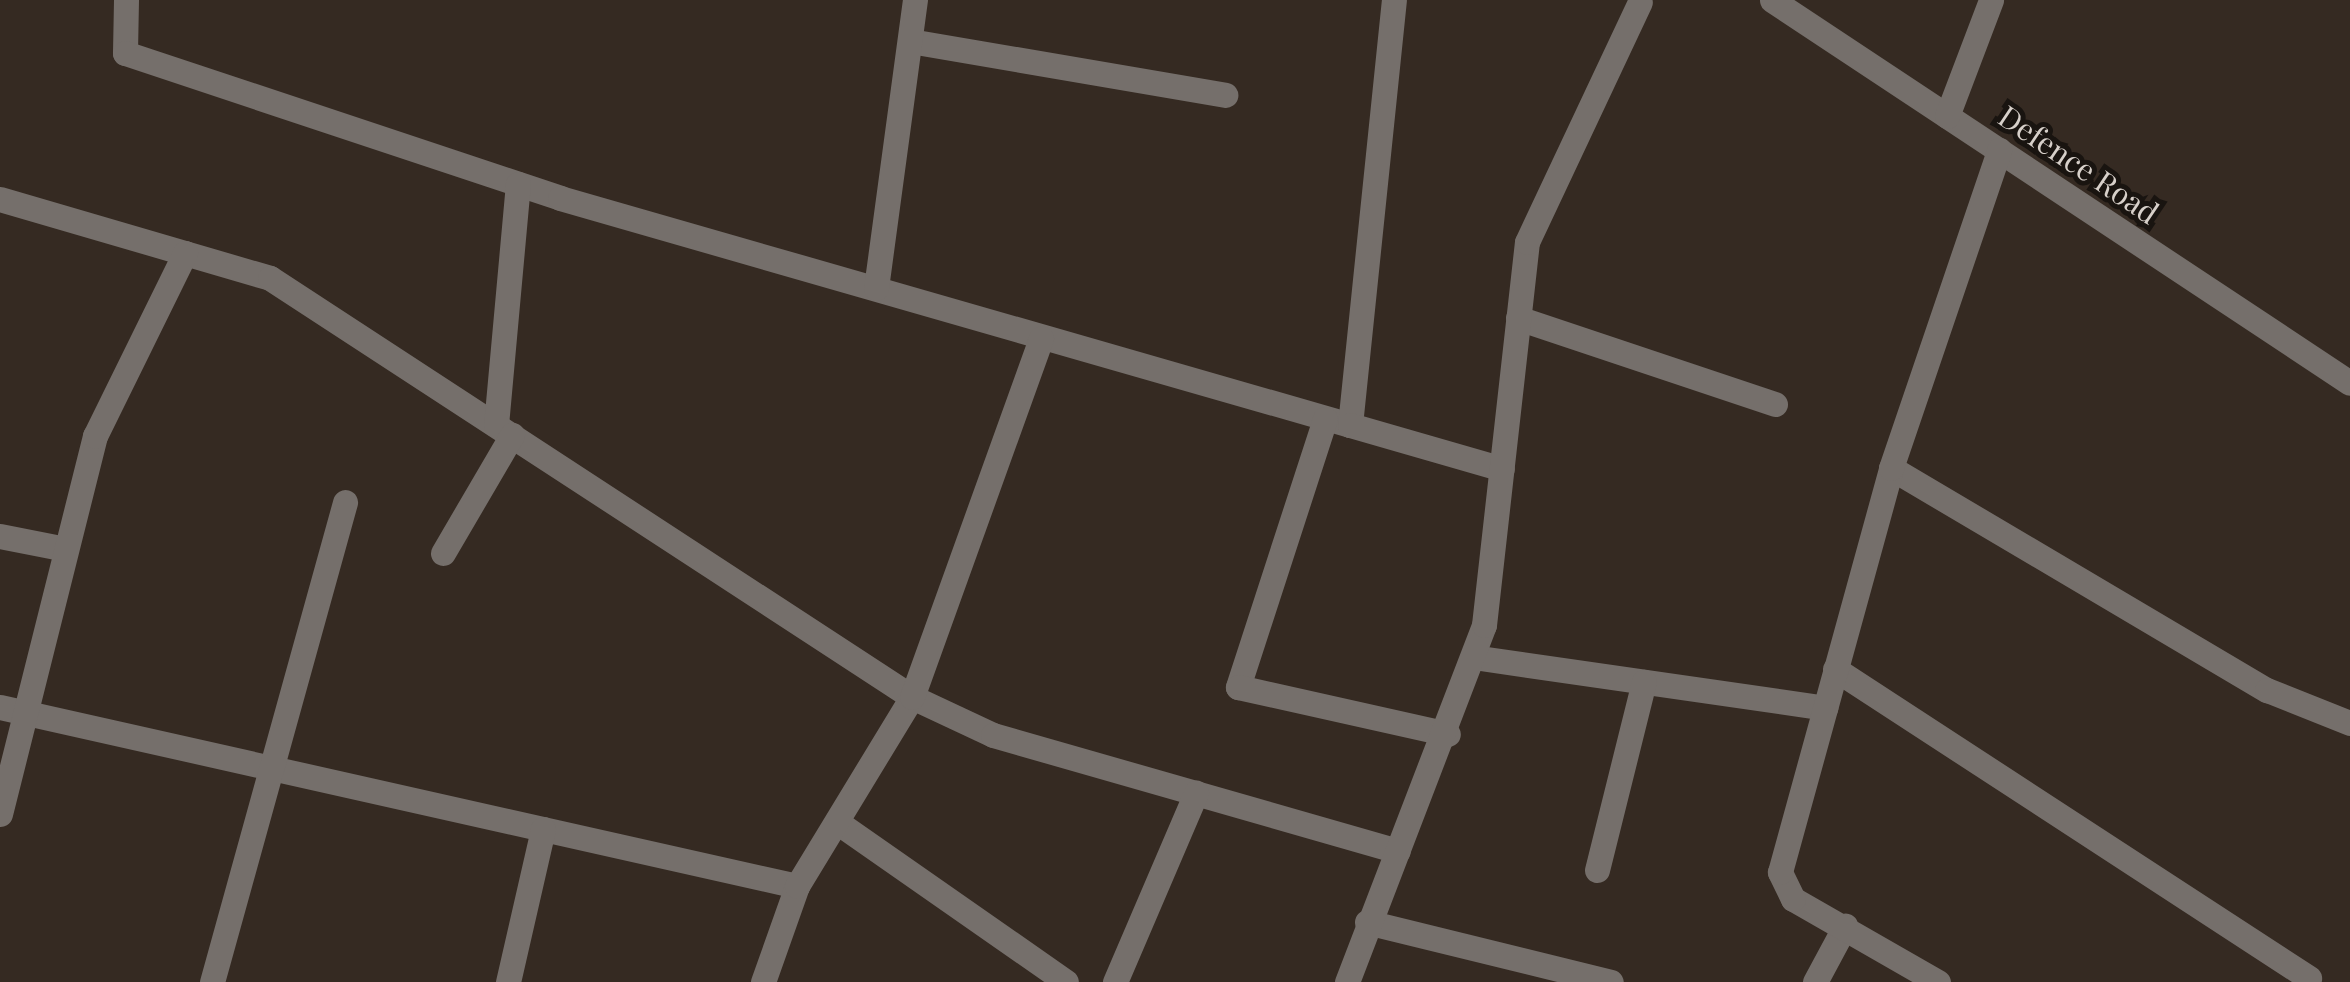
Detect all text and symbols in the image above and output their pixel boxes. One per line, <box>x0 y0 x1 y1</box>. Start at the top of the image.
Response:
street label: Defence Road <box>1992 97 2166 231</box>

